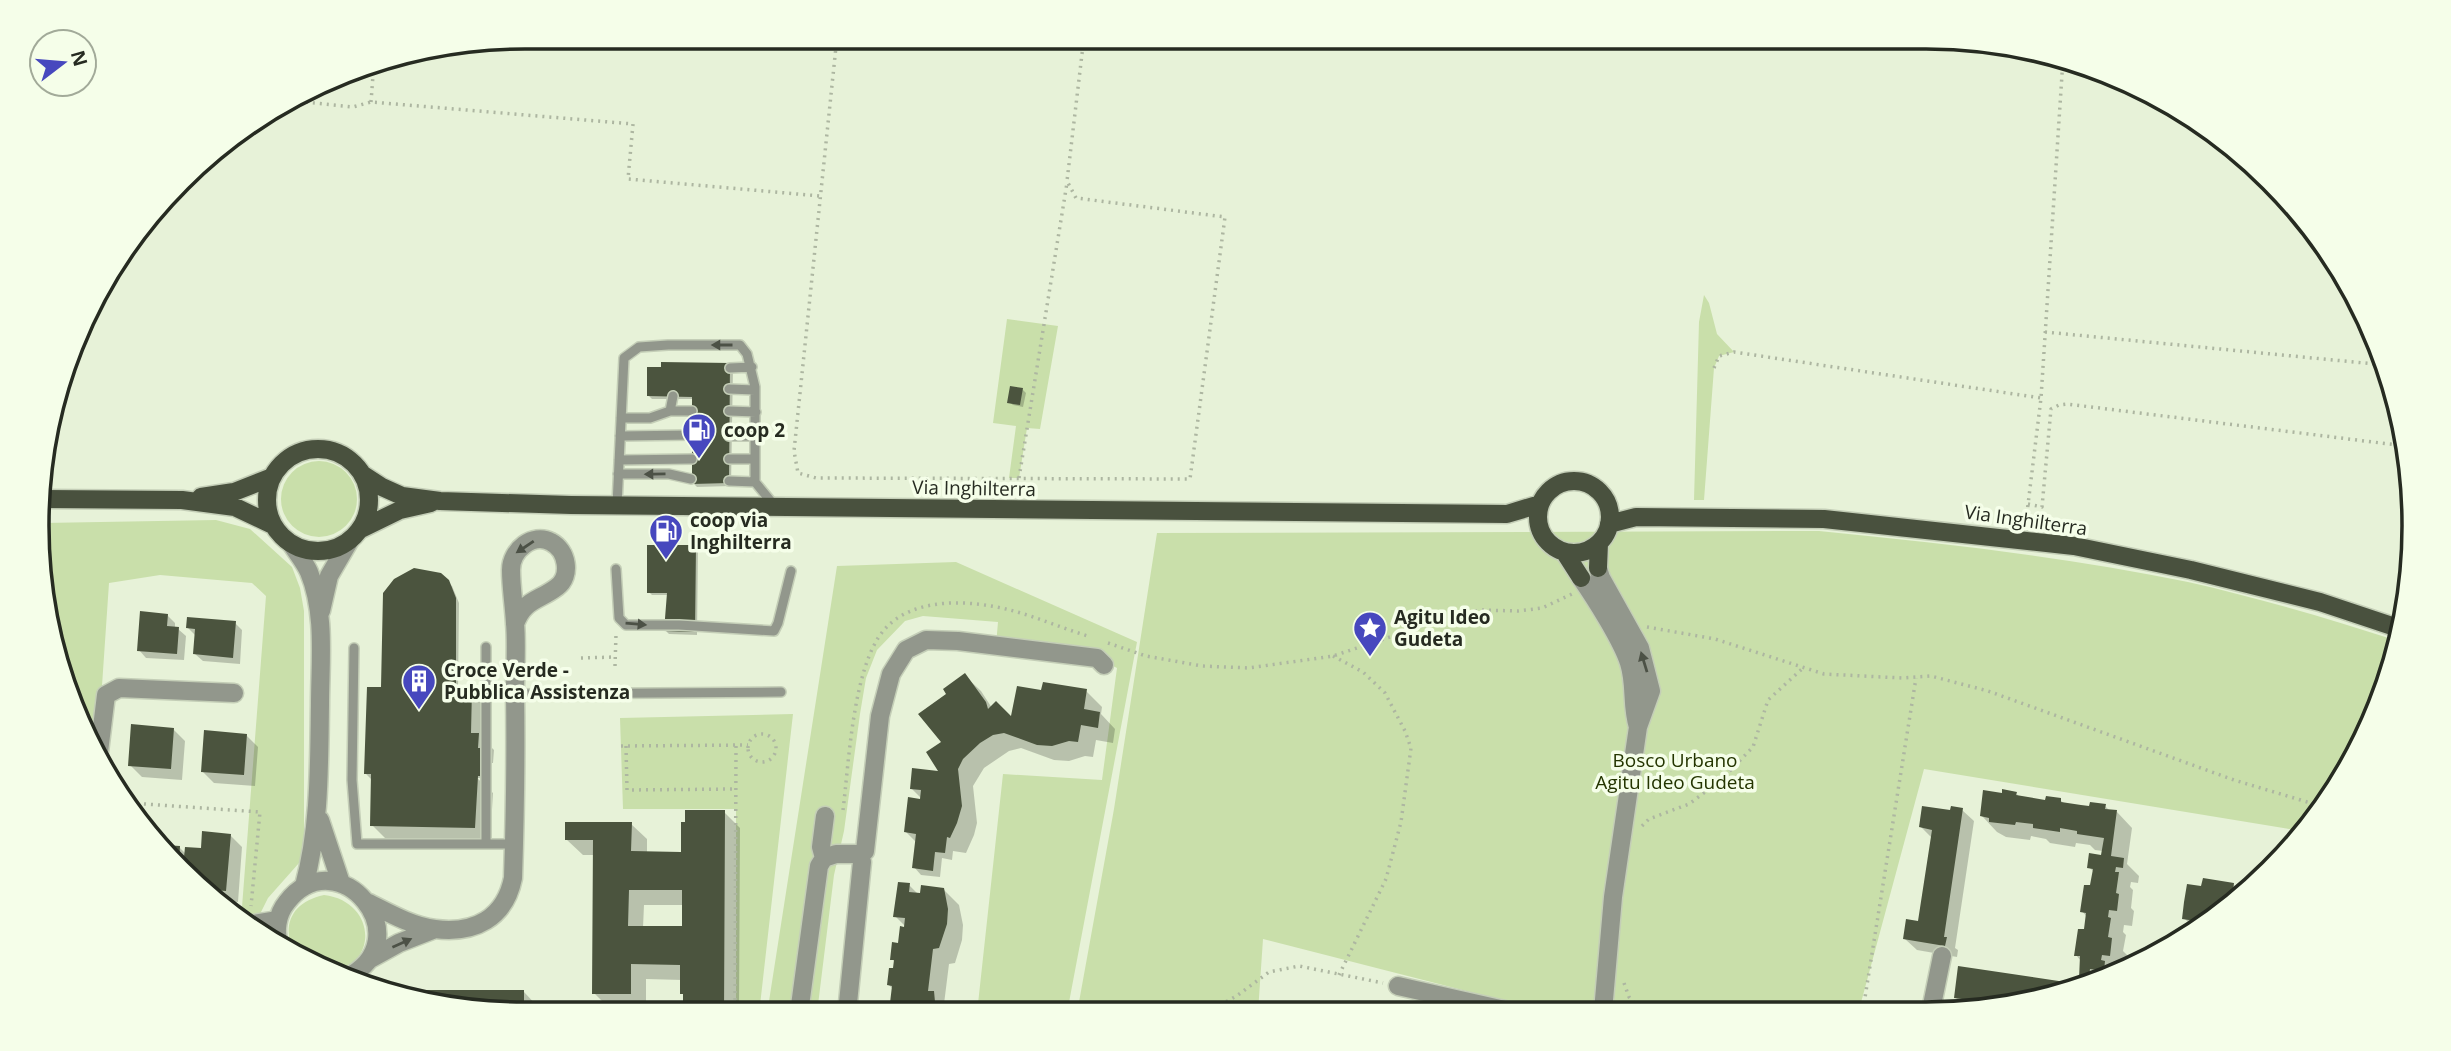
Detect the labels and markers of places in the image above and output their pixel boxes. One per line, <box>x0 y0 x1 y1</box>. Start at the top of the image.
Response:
fuel station icon: coop 2 <box>680 411 718 460</box>
place label: coop 2 <box>724 417 785 443</box>
place label: coop via Inghilterra <box>690 507 792 555</box>
fuel station icon: coop via Inghilterra <box>647 512 685 561</box>
place label: Agitu Ideo Gudeta <box>1394 604 1491 652</box>
place icon: Agitu Ideo Gudeta <box>1351 609 1389 658</box>
place label: Croce Verde - Pubblica Assistenza <box>444 657 630 705</box>
building icon: Croce Verde - Pubblica Assistenza <box>400 662 438 711</box>

